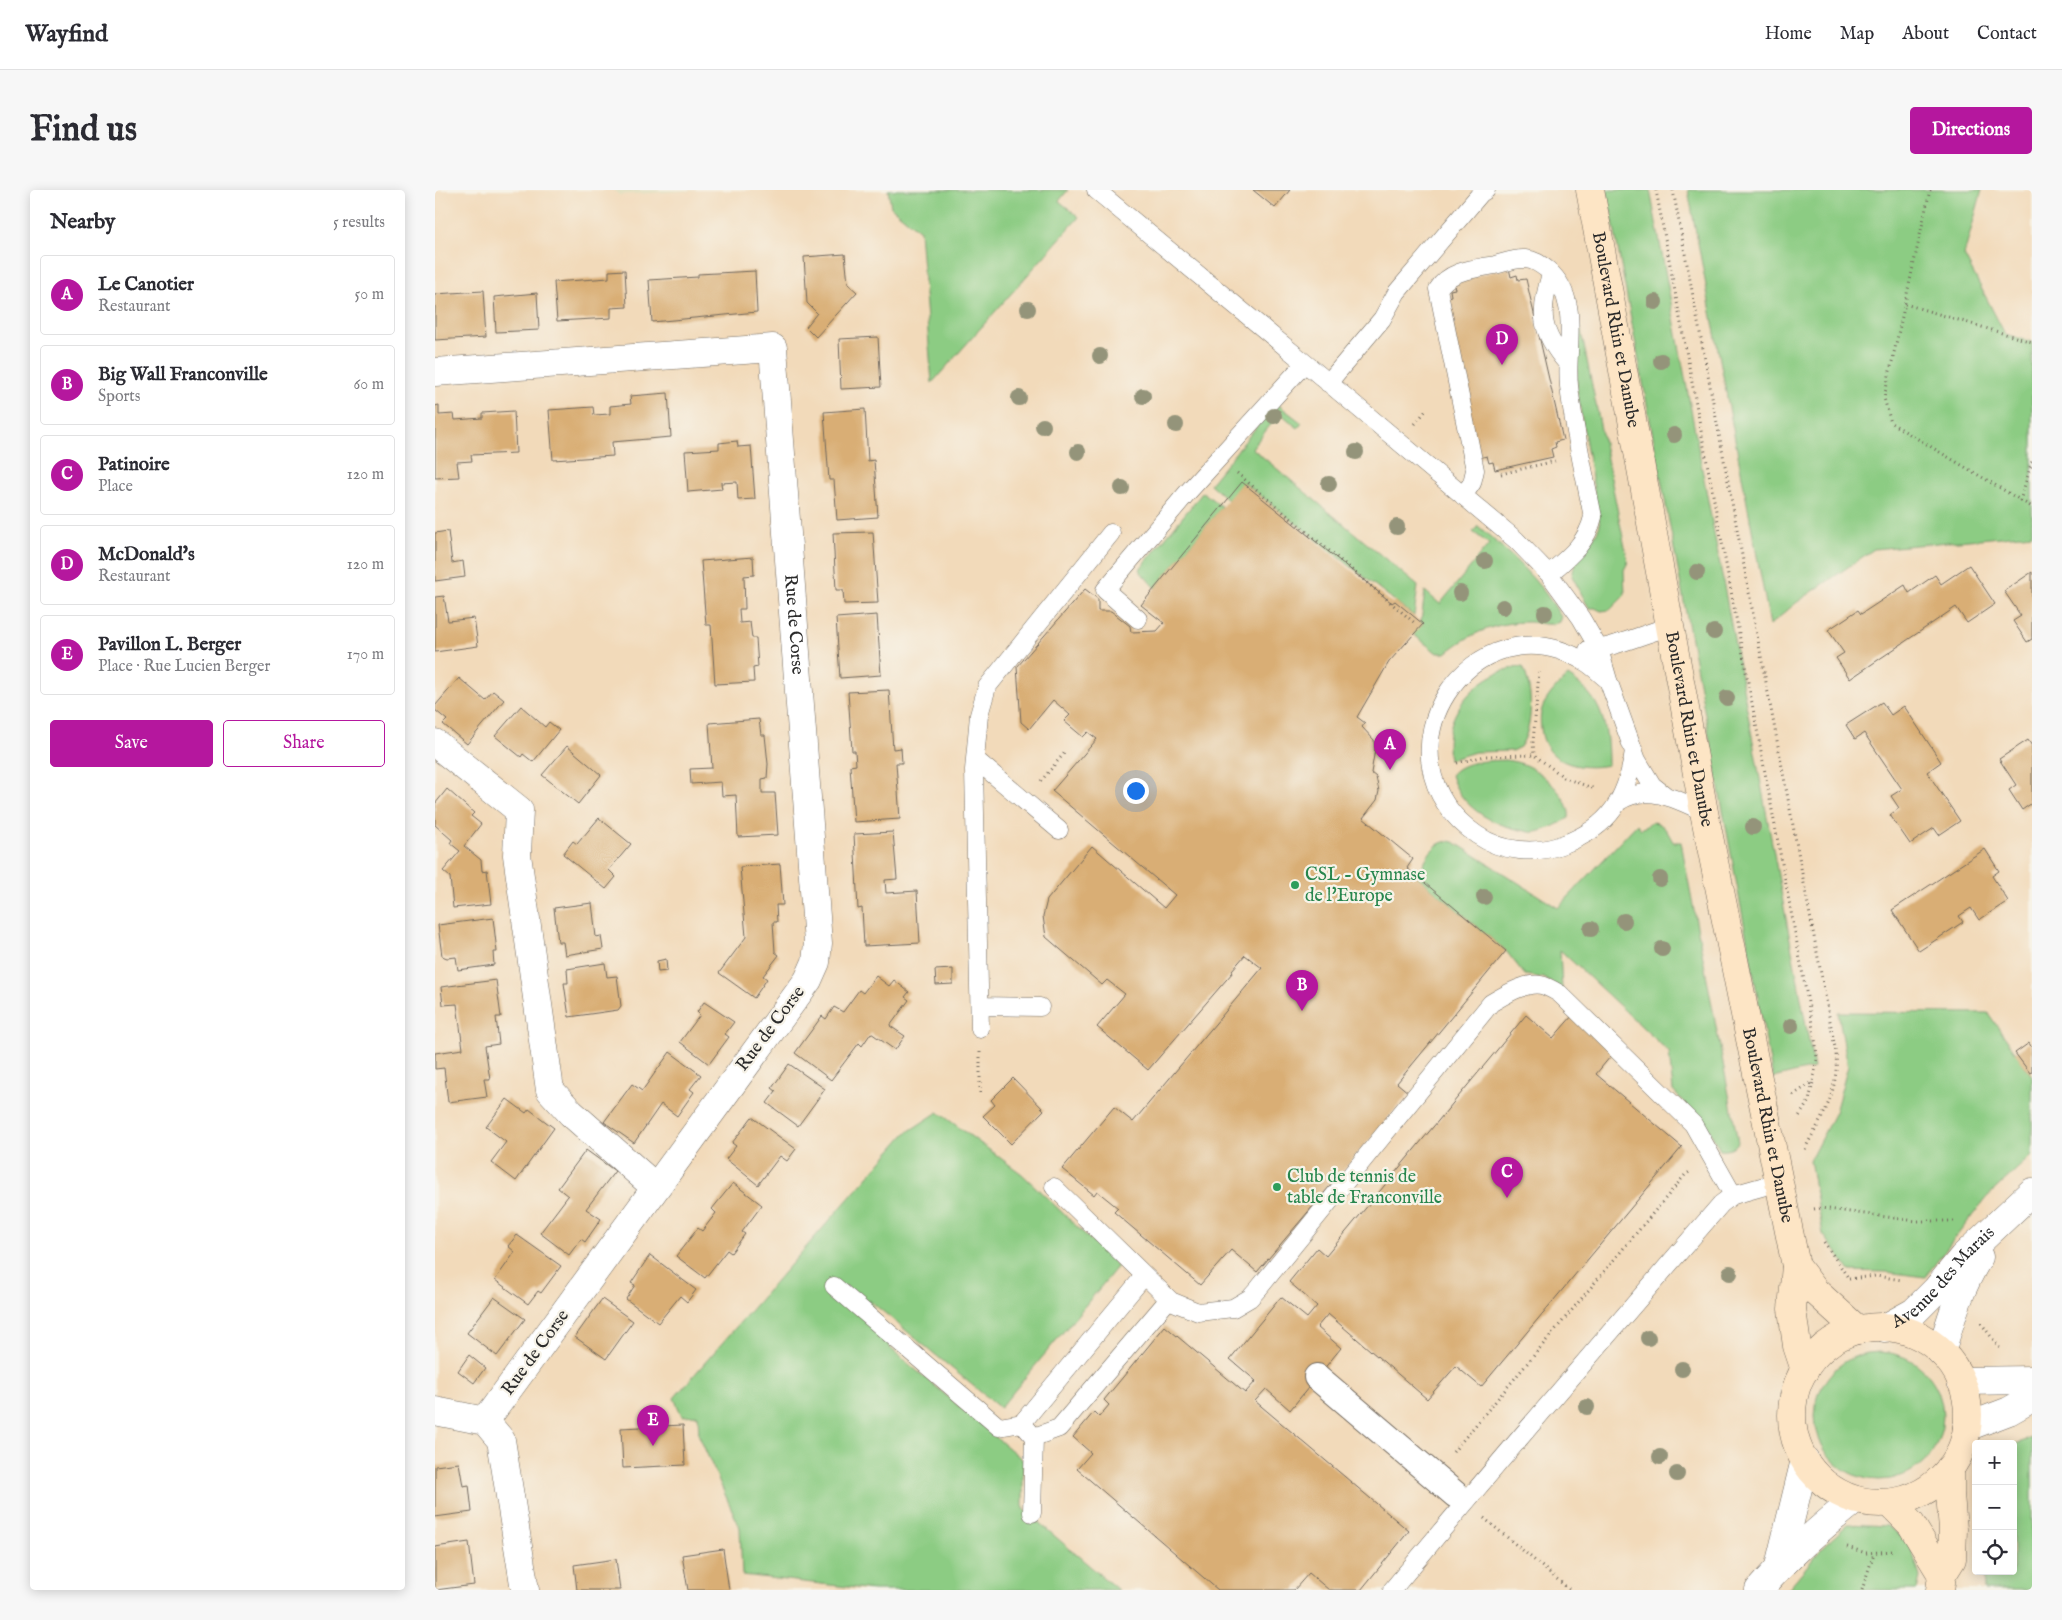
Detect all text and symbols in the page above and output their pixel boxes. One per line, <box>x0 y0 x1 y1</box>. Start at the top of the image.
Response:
text: Wayfind <box>25 19 108 50</box>
text: Home <box>1765 23 1812 46</box>
text: Map <box>1840 23 1874 46</box>
text: About <box>1902 23 1949 46</box>
text: Contact <box>1977 23 2037 46</box>
button: Directions <box>1910 107 2032 154</box>
text: Find us <box>30 108 137 153</box>
text: Nearby <box>50 209 115 236</box>
text: 5 results <box>333 213 385 233</box>
street label: Boulevard Rhin et Danube <box>1586 230 1645 430</box>
text: Le Canotier <box>98 273 194 297</box>
text: A <box>62 285 72 305</box>
text: 50 m <box>355 285 384 305</box>
text: Restaurant <box>98 297 171 317</box>
pin: D <box>1486 324 1518 365</box>
text: Big Wall Franconville <box>98 363 268 387</box>
text: B <box>62 375 72 395</box>
text: 60 m <box>354 375 384 395</box>
text: Sports <box>98 387 140 407</box>
text: Patinoire <box>98 453 170 477</box>
text: C <box>61 465 73 485</box>
text: 120 m <box>347 465 384 485</box>
text: Place <box>98 477 133 497</box>
text: McDonald's <box>98 543 195 567</box>
text: D <box>61 555 73 575</box>
text: 120 m <box>347 555 384 575</box>
text: Restaurant <box>98 567 171 587</box>
street label: Rue de Corse <box>779 573 809 675</box>
street label: Boulevard Rhin et Danube <box>1660 629 1718 829</box>
text: Pavillon L. Berger <box>98 633 241 657</box>
text: E <box>61 645 73 665</box>
text: 170 m <box>347 645 384 665</box>
text: Place · Rue Lucien Berger <box>98 657 270 677</box>
button: Save <box>50 720 213 767</box>
button: Share <box>223 720 385 767</box>
pin: A <box>1374 729 1406 770</box>
your location <box>1123 778 1149 804</box>
place label: CSL - Gymnase de l'Europe <box>1305 864 1425 908</box>
marker: CSL - Gymnase de l'Europe <box>1289 879 1301 891</box>
pin: B <box>1286 970 1318 1011</box>
street label: Rue de Corse <box>732 982 810 1076</box>
street label: Boulevard Rhin et Danube <box>1736 1026 1798 1225</box>
pin: C <box>1491 1157 1523 1198</box>
place label: Club de tennis de table de Franconville <box>1287 1166 1442 1210</box>
marker: Club de tennis de table de Franconville <box>1271 1181 1283 1193</box>
street label: Avenue des Marais <box>1887 1221 2000 1334</box>
street label: Rue de Corse <box>497 1306 575 1400</box>
pin: E <box>637 1405 669 1446</box>
map controls <box>1972 1440 2017 1575</box>
button: + <box>1972 1440 2017 1485</box>
button: − <box>1972 1485 2017 1530</box>
button: locate <box>1972 1530 2017 1575</box>

